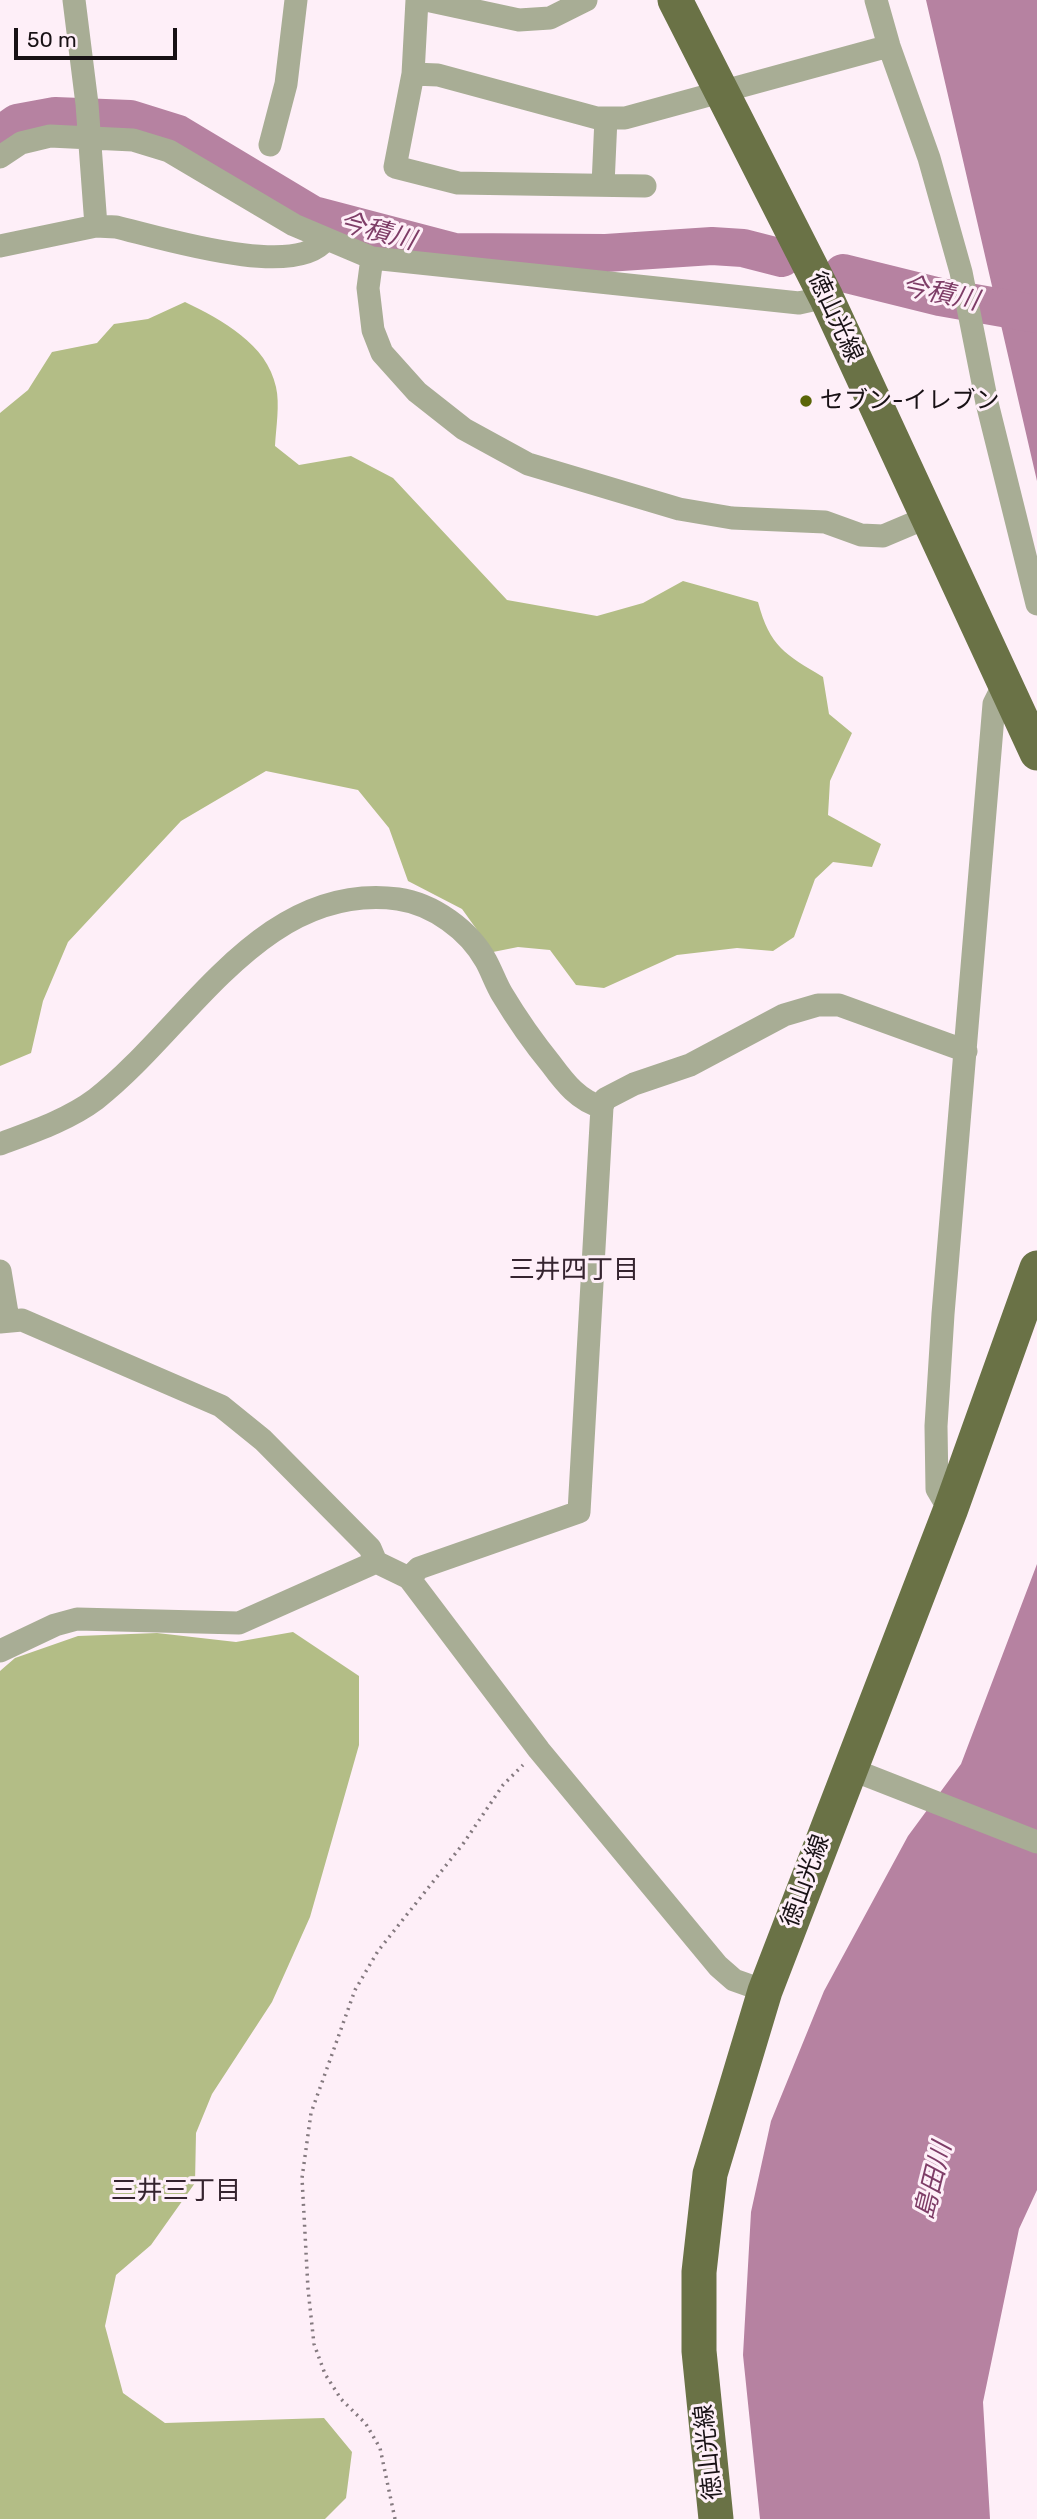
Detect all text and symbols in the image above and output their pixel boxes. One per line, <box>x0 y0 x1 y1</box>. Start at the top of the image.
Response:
scale bar <box>18 14 180 58</box>
text: 50 m <box>27 27 77 52</box>
water label: 今積川 <box>335 207 419 257</box>
street label: 徳山光線 <box>802 267 868 367</box>
water label: 今積川 <box>899 271 981 317</box>
place label: セブン-イレブン <box>820 387 1000 415</box>
marker: セブン-イレブン <box>798 393 814 409</box>
district label: 三井四丁目 <box>509 1254 639 1286</box>
street label: 徳山光線 <box>776 1831 836 1931</box>
water label: 島田川 <box>909 2139 959 2223</box>
district label: 三井三丁目 <box>111 2175 241 2207</box>
street label: 徳山光線 <box>690 2403 728 2501</box>

